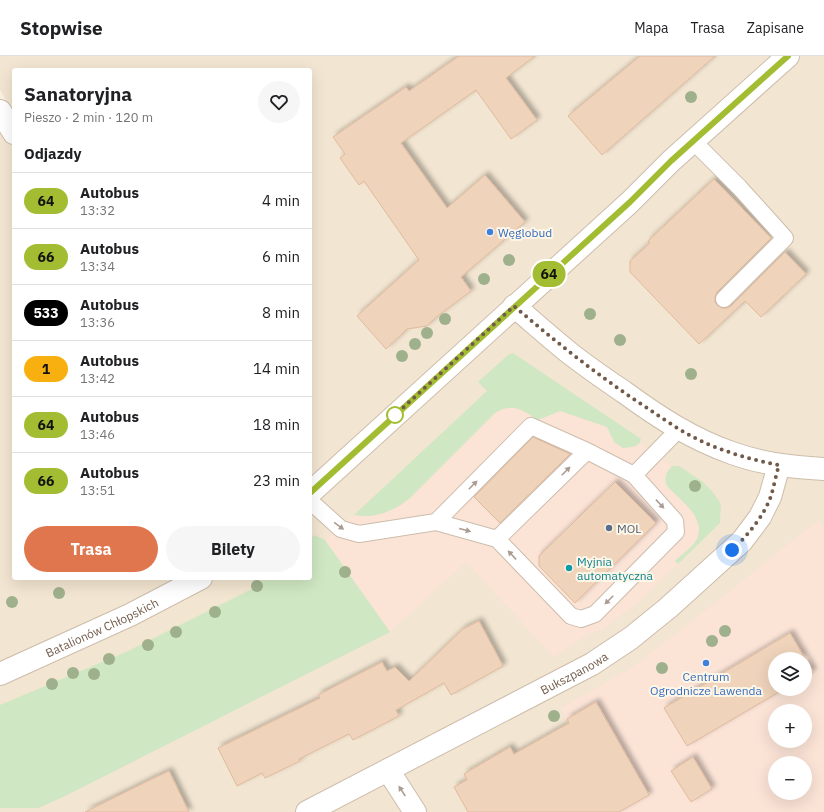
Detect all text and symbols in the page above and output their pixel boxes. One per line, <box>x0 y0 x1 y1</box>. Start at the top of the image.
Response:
text: Stopwise <box>20 16 103 40</box>
text: Mapa <box>634 19 669 37</box>
text: Trasa <box>691 19 725 37</box>
text: Zapisane <box>747 19 804 37</box>
button: heart <box>258 81 300 123</box>
text: Sanatoryjna <box>24 82 132 106</box>
text: Pieszo · 2 min · 120 m <box>24 109 153 126</box>
text: Odjazdy <box>24 144 81 163</box>
text: Autobus <box>80 183 139 202</box>
text: 4 min <box>262 191 300 210</box>
text: 64 <box>38 192 54 210</box>
text: 13:32 <box>80 202 115 219</box>
place label: Węglobud <box>498 225 552 240</box>
marker: Węglobud <box>485 227 495 237</box>
text: Autobus <box>80 239 139 258</box>
text: 6 min <box>262 247 300 266</box>
text: 66 <box>38 248 54 266</box>
text: 13:34 <box>80 258 115 275</box>
line badge: 64 <box>531 261 567 287</box>
text: 64 <box>541 265 557 283</box>
text: Autobus <box>80 295 139 314</box>
text: 8 min <box>262 303 300 322</box>
text: 533 <box>33 304 59 322</box>
text: 13:36 <box>80 314 115 331</box>
text: Autobus <box>80 351 139 370</box>
text: 14 min <box>253 359 300 378</box>
text: 1 <box>42 360 50 378</box>
text: 13:42 <box>80 370 115 387</box>
unlabelled marker <box>386 406 404 424</box>
text: Autobus <box>80 407 139 426</box>
text: 18 min <box>253 415 300 434</box>
text: 64 <box>38 416 54 434</box>
text: 13:46 <box>80 426 115 443</box>
text: Autobus <box>80 463 139 482</box>
one-way arrow <box>561 466 571 476</box>
text: 23 min <box>253 471 300 490</box>
text: 66 <box>38 472 54 490</box>
one-way arrow <box>468 480 478 490</box>
text: 13:51 <box>80 482 115 499</box>
one-way arrow <box>655 499 665 509</box>
place label: MOL <box>617 521 641 536</box>
one-way arrow <box>334 522 345 530</box>
marker: MOL <box>604 523 614 533</box>
button: Trasa <box>24 526 158 572</box>
button: Bilety <box>166 526 300 572</box>
one-way arrow <box>459 528 471 534</box>
your location <box>722 540 742 560</box>
one-way arrow <box>507 550 516 560</box>
place label: Myjnia automatyczna <box>577 554 654 583</box>
marker: Myjnia automatyczna <box>564 563 574 573</box>
street label: Batalionów Chłopskich <box>43 594 161 660</box>
one-way arrow <box>604 595 613 605</box>
street label: Bukszpanowa <box>538 648 611 697</box>
map controls <box>768 652 812 800</box>
button: layers <box>768 652 812 696</box>
marker: Centrum Ogrodnicze Lawenda <box>701 658 711 668</box>
place label: Centrum Ogrodnicze Lawenda <box>650 669 763 698</box>
button: + <box>768 704 812 748</box>
button: − <box>768 756 812 800</box>
one-way arrow <box>398 786 406 796</box>

